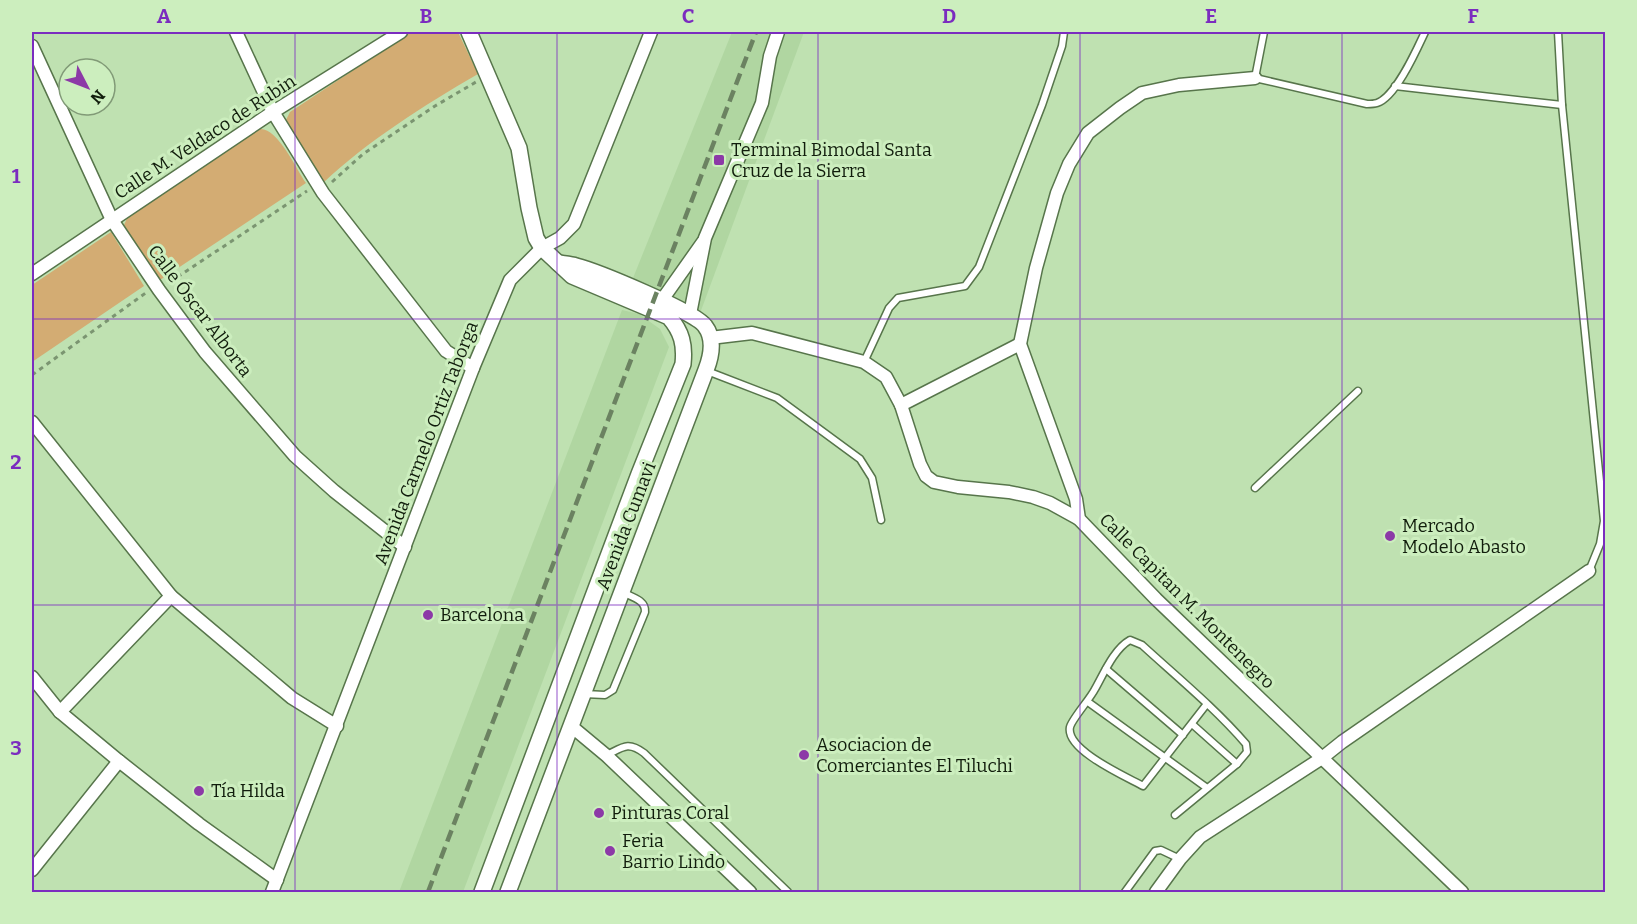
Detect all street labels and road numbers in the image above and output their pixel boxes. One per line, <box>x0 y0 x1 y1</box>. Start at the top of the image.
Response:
street label: Calle M. Veldaco de Rubin <box>110 70 300 204</box>
street label: Calle Óscar Alborta <box>143 241 257 382</box>
street label: Avenida Carmelo Ortiz Taborga <box>369 318 483 568</box>
street label: Avenida Cumavi <box>592 459 660 593</box>
street label: Calle Capitan M. Montenegro <box>1095 509 1279 693</box>

